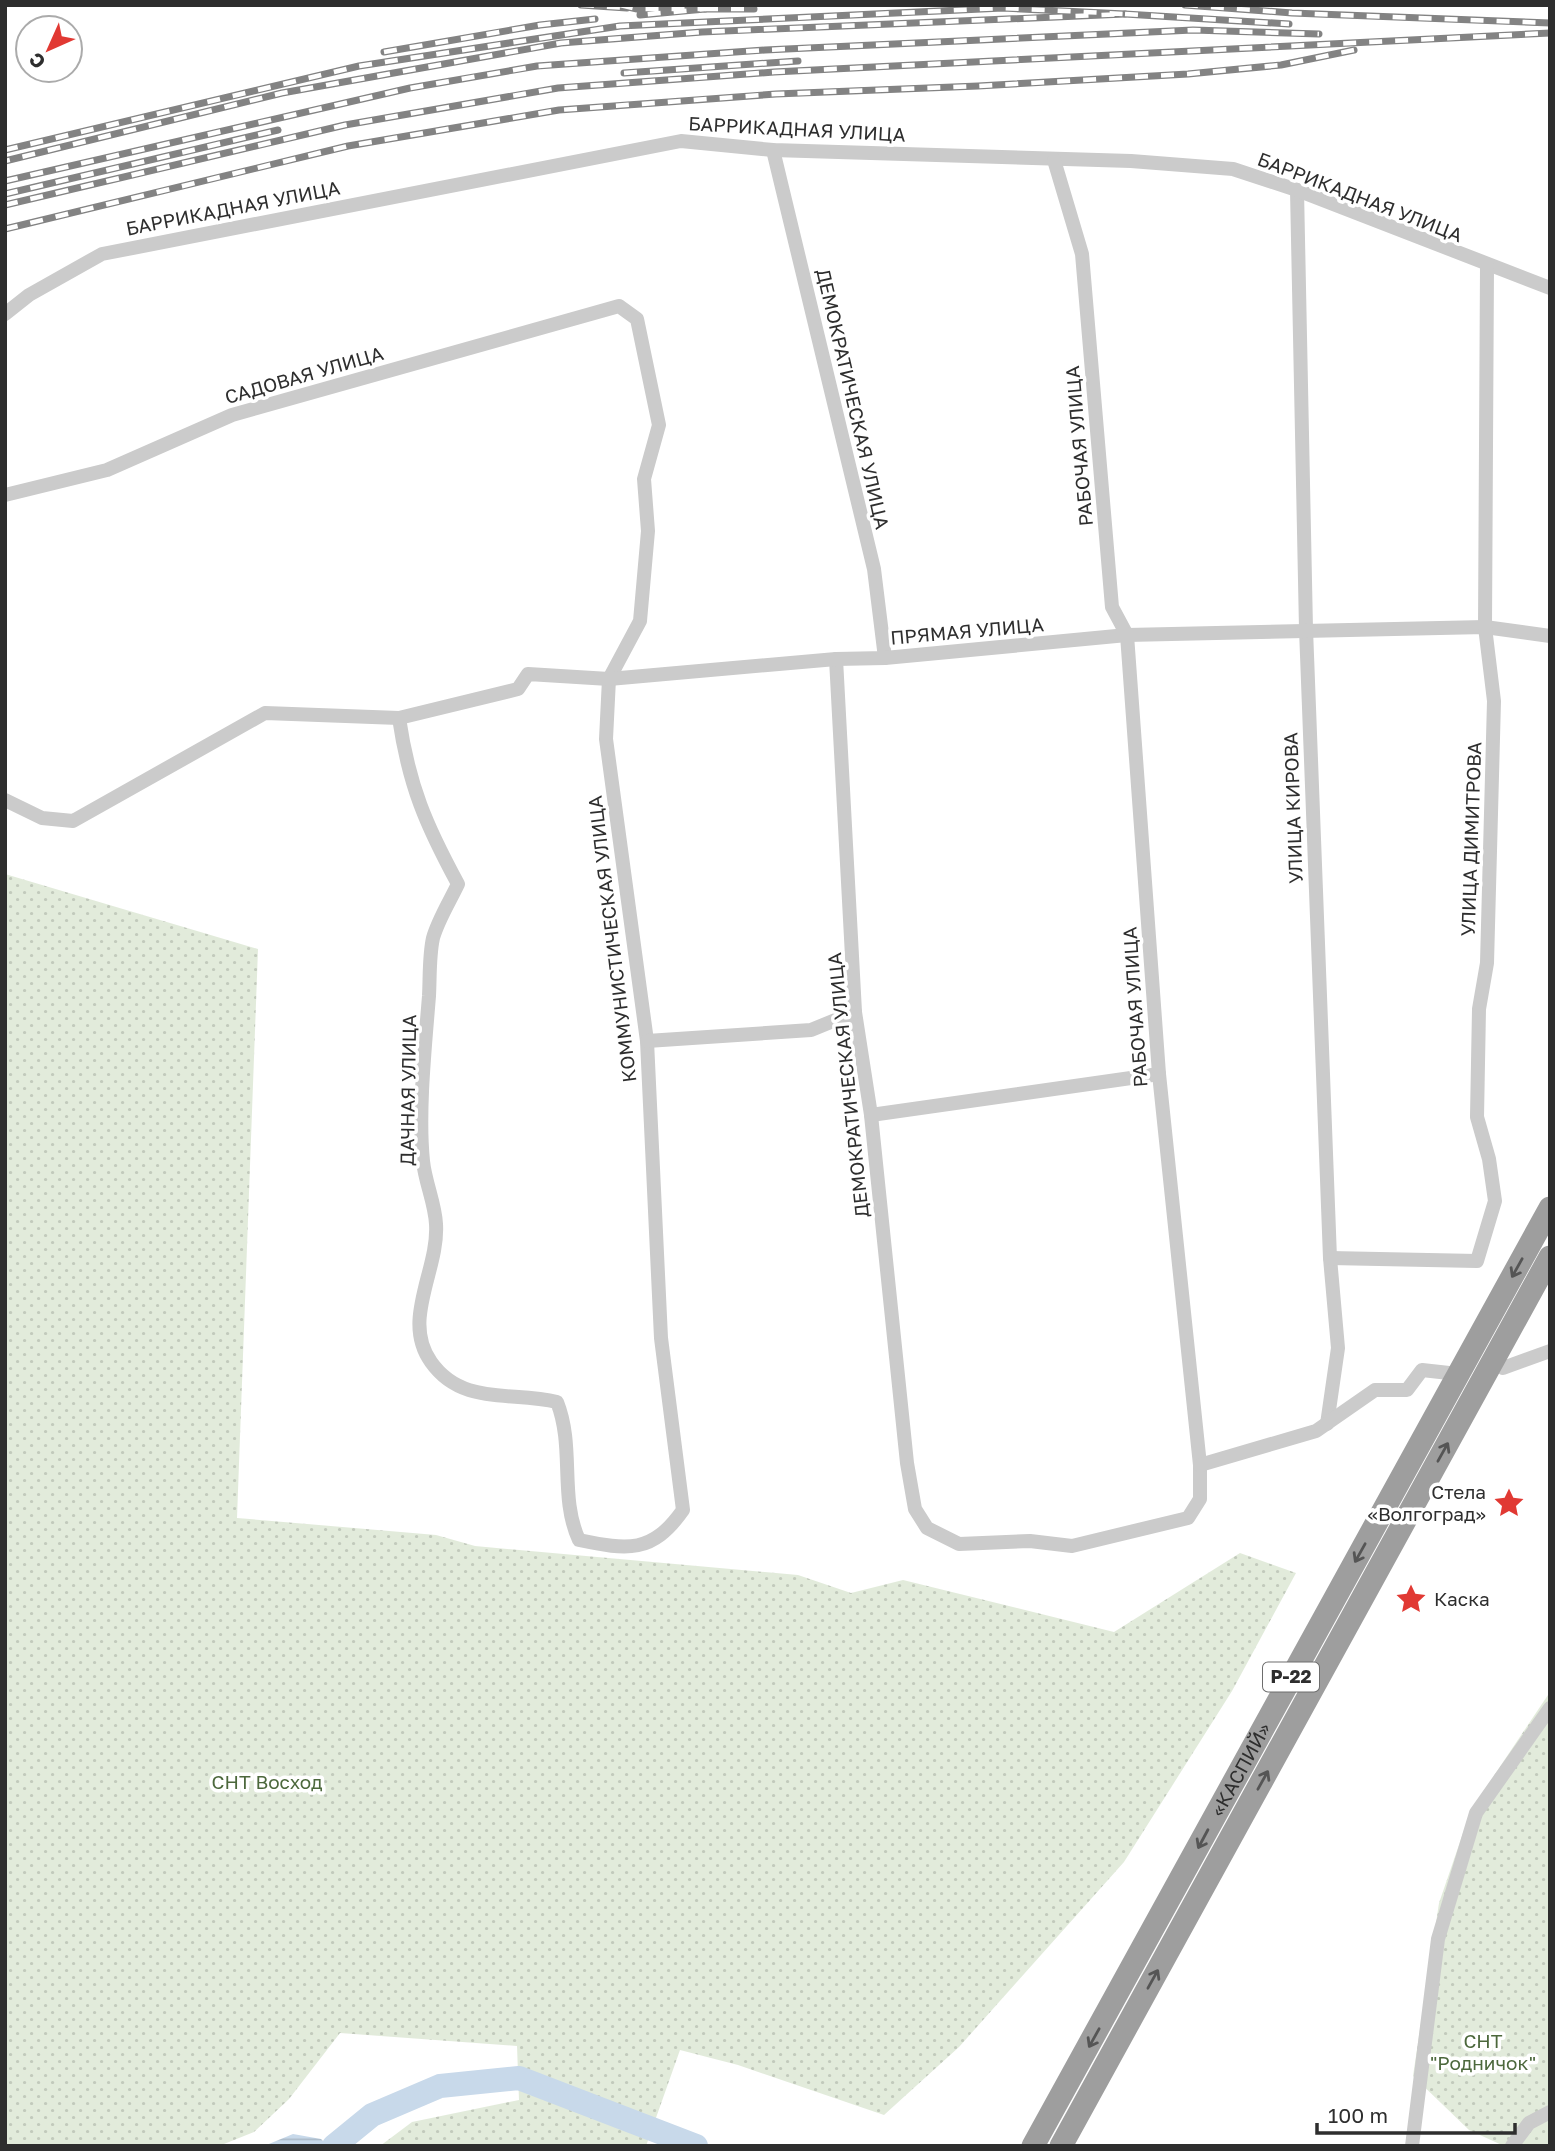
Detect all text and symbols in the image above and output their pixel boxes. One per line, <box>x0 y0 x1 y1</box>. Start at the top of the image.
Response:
north arrow <box>14 14 84 84</box>
text: С <box>24 48 50 74</box>
street label: БАРРИКАДНАЯ УЛИЦА <box>688 111 907 146</box>
street label: БАРРИКАДНАЯ УЛИЦА <box>1255 147 1466 246</box>
street label: БАРРИКАДНАЯ УЛИЦА <box>124 175 342 240</box>
street label: ДЕМОКРАТИЧЕСКАЯ УЛИЦА <box>812 267 895 531</box>
street label: САДОВАЯ УЛИЦА <box>222 341 386 408</box>
street label: РАБОЧАЯ УЛИЦА <box>1060 365 1097 527</box>
street label: ПРЯМАЯ УЛИЦА <box>889 612 1045 649</box>
street label: УЛИЦА КИРОВА <box>1278 732 1307 884</box>
street label: УЛИЦА ДИМИТРОВА <box>1456 741 1485 937</box>
street label: КОММУНИСТИЧЕСКАЯ УЛИЦА <box>582 794 641 1084</box>
street label: РАБОЧАЯ УЛИЦА <box>1117 926 1152 1088</box>
street label: ДЕМОКРАТИЧЕСКАЯ УЛИЦА <box>822 951 873 1219</box>
street label: ДАЧНАЯ УЛИЦА <box>395 1014 420 1166</box>
one-way arrow <box>1510 1258 1524 1278</box>
one-way arrow <box>1437 1442 1451 1462</box>
place label: Стела «Волгоград» <box>1367 1480 1486 1525</box>
place icon: Стела «Волгоград» <box>1492 1486 1526 1520</box>
one-way arrow <box>1352 1543 1366 1563</box>
place icon: Каска <box>1394 1582 1428 1616</box>
place label: Каска <box>1434 1587 1490 1610</box>
road number: Р-22 <box>1263 1662 1319 1692</box>
street label: «КАСПИЙ» <box>1205 1718 1275 1820</box>
park label: СНТ Восход <box>212 1770 323 1793</box>
one-way arrow <box>1256 1770 1270 1790</box>
one-way arrow <box>1196 1828 1209 1849</box>
one-way arrow <box>1147 1969 1161 1990</box>
one-way arrow <box>1087 2028 1101 2048</box>
park label: СНТ "Родничок" <box>1430 2029 1536 2074</box>
scale bar <box>1317 2092 1515 2136</box>
text: 100 m <box>1328 2102 1388 2128</box>

